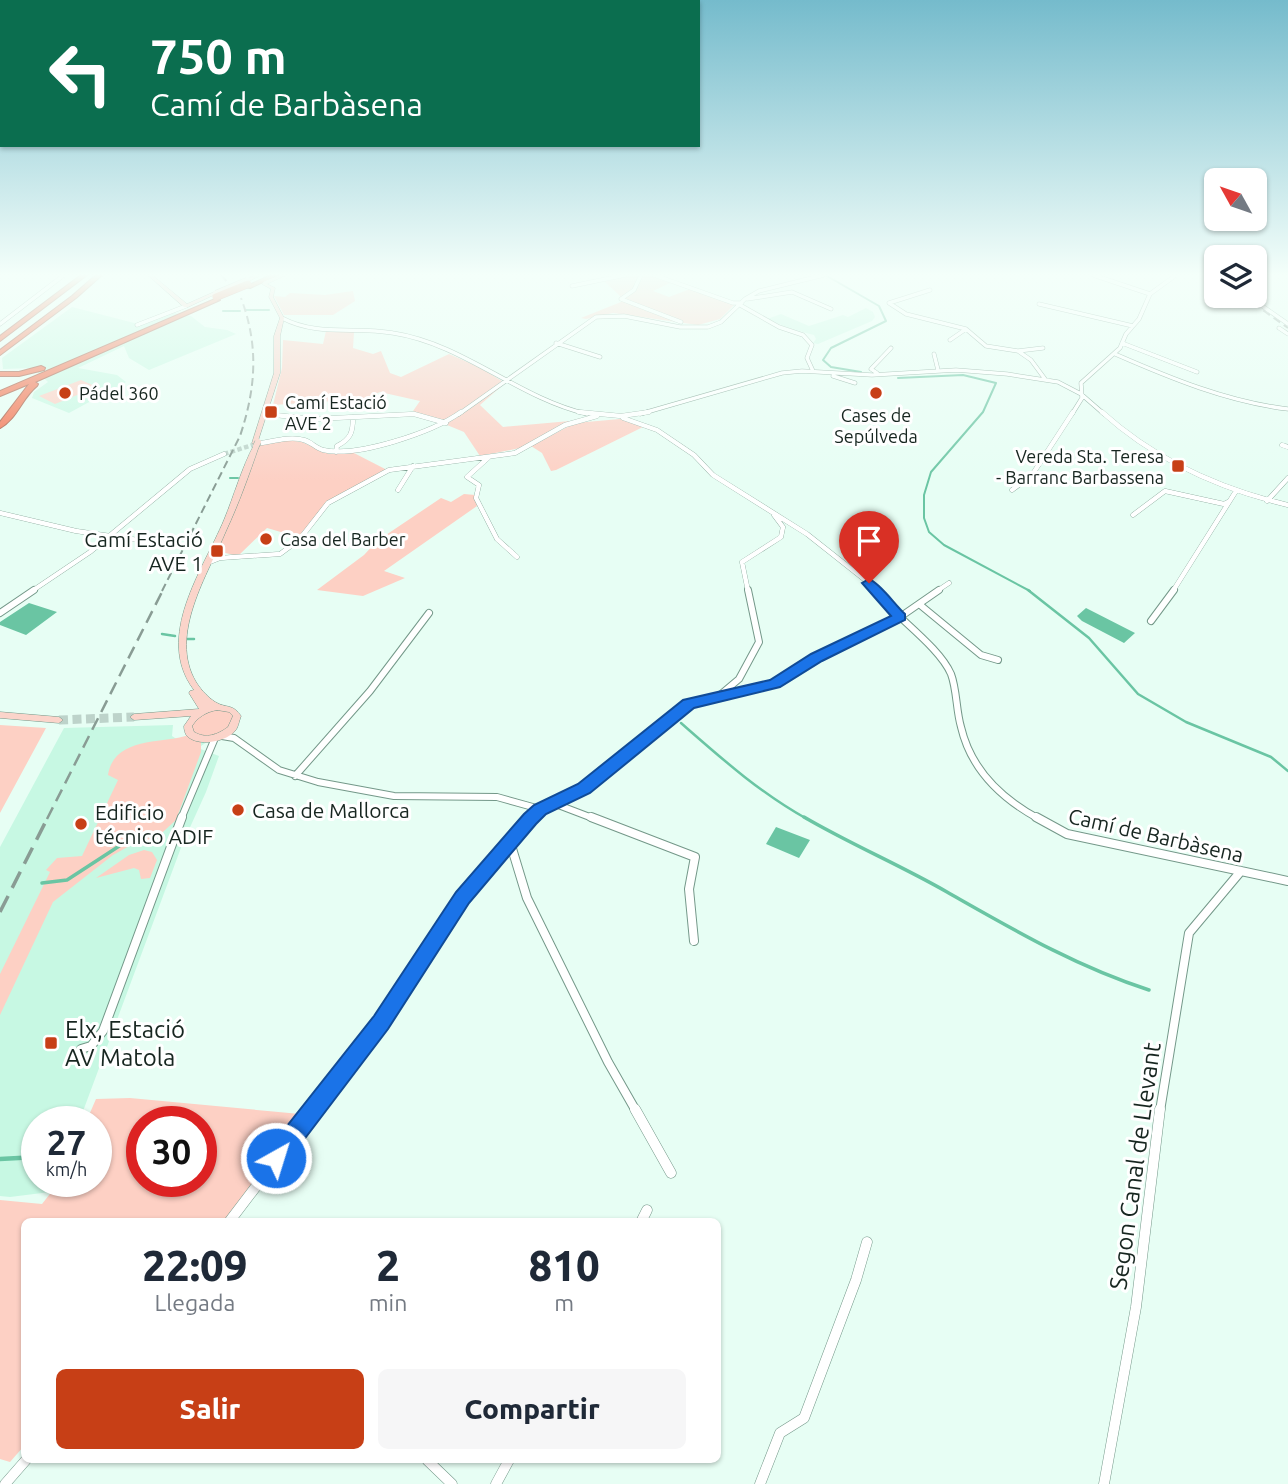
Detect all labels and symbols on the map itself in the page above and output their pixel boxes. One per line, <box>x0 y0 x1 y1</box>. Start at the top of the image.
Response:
north arrow <box>1204 168 1267 231</box>
place label: Pádel 360 <box>79 383 159 403</box>
marker: Pádel 360 <box>57 385 73 401</box>
marker: Cases de Sepúlveda <box>868 385 884 401</box>
place label: Camí Estació AVE 2 <box>285 392 387 433</box>
marker: Camí Estació AVE 2 <box>263 404 279 420</box>
place label: Cases de Sepúlveda <box>834 405 918 446</box>
place label: Vereda Sta. Teresa - Barranc Barbassena <box>996 446 1164 487</box>
marker: Vereda Sta. Teresa - Barranc Barbassena <box>1170 458 1186 474</box>
pin <box>839 511 899 583</box>
place label: Camí Estació AVE 1 <box>84 527 203 575</box>
place label: Casa del Barber <box>280 529 406 549</box>
marker: Casa del Barber <box>258 531 274 547</box>
marker: Camí Estació AVE 1 <box>209 543 225 559</box>
place label: Casa de Mallorca <box>252 798 410 822</box>
place label: Edificio técnico ADIF <box>95 800 213 848</box>
marker: Casa de Mallorca <box>230 802 246 818</box>
street label: Camí de Barbàsena <box>1066 803 1246 867</box>
marker: Edificio técnico ADIF <box>73 816 89 832</box>
place label: Elx, Estació AV Matola <box>65 1016 185 1071</box>
marker: Elx, Estació AV Matola <box>43 1035 59 1051</box>
street label: Segon Canal de Llevant <box>1104 1040 1166 1291</box>
speed limit sign: 30 <box>126 1106 217 1197</box>
position arrow <box>239 1121 313 1195</box>

